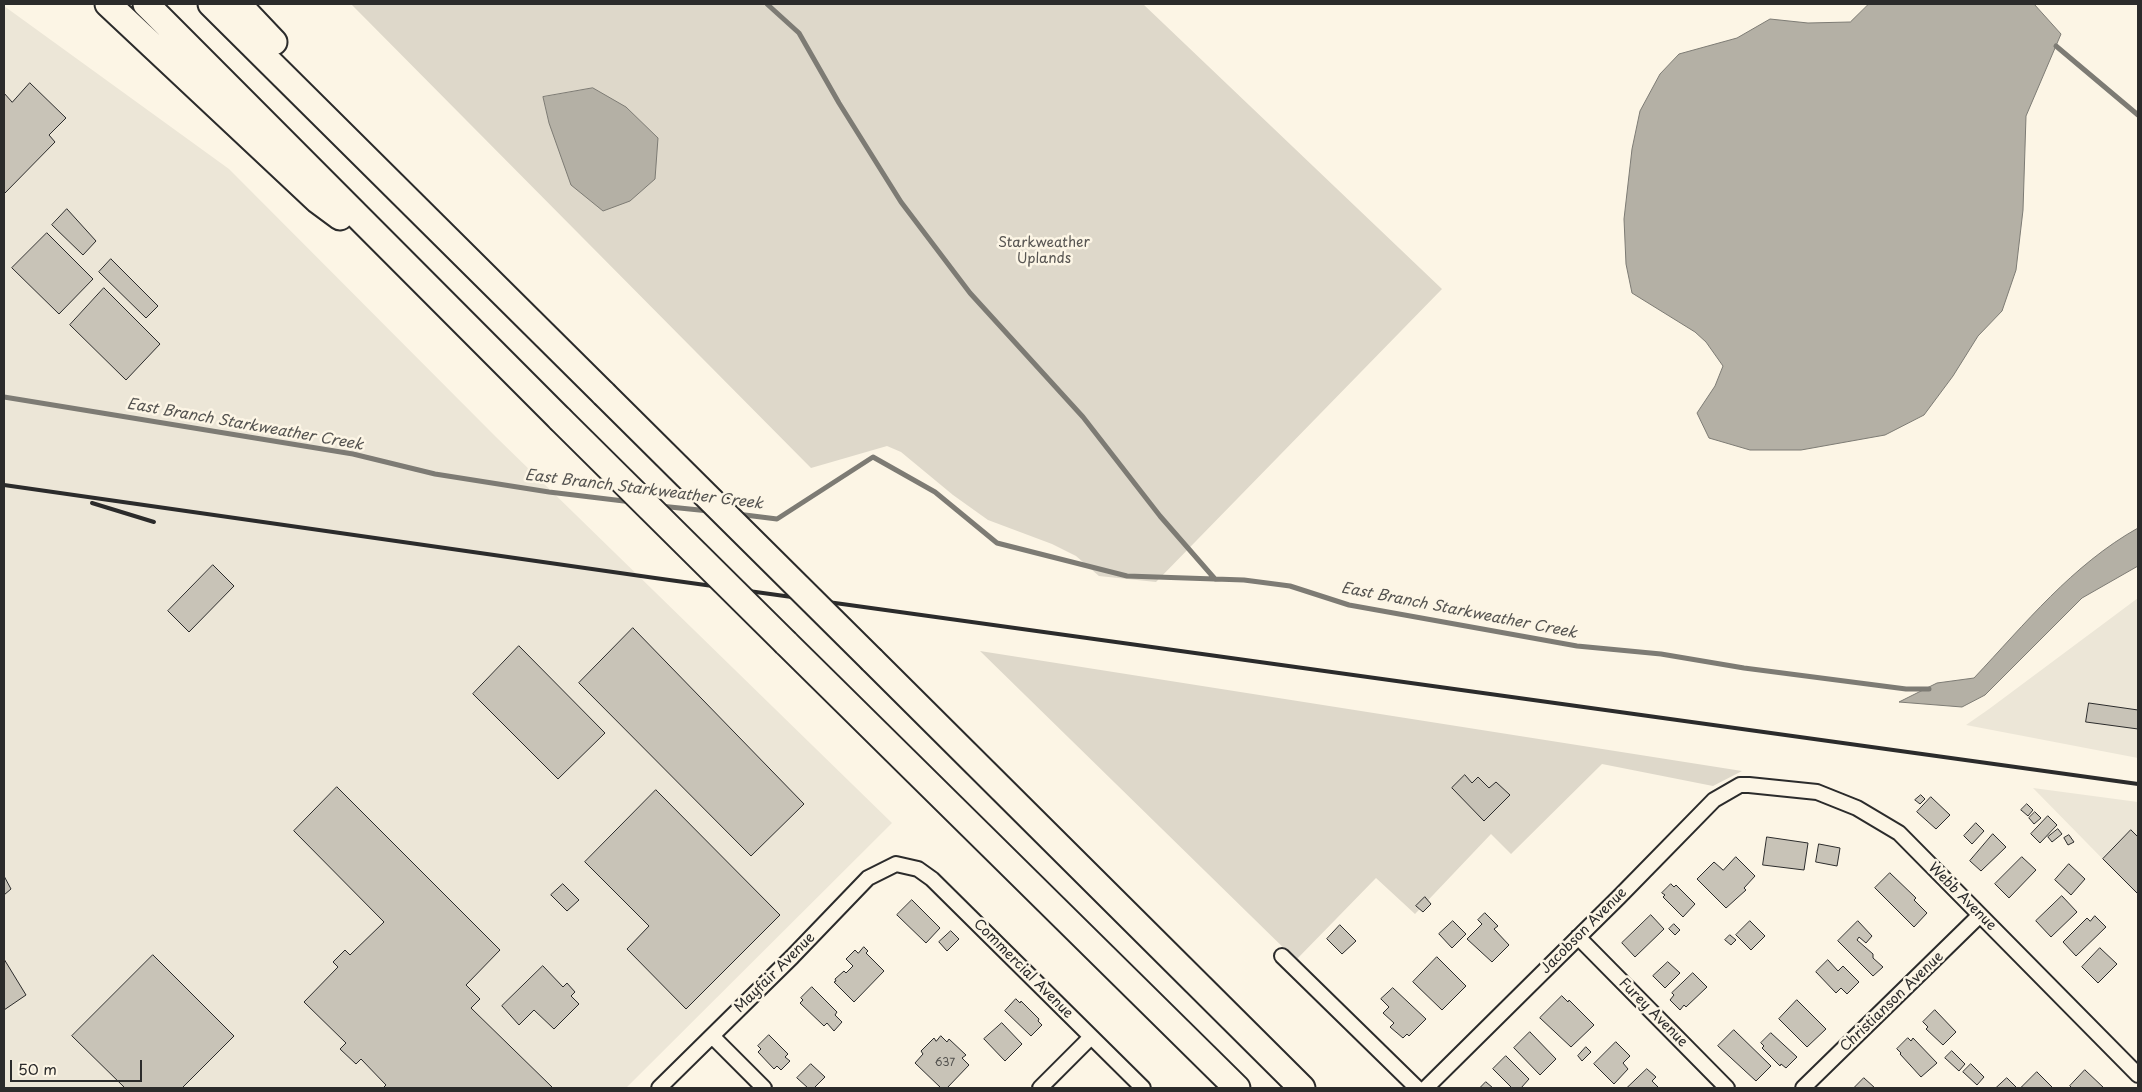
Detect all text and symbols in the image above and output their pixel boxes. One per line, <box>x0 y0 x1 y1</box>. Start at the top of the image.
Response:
park label: Starkweather Uplands <box>998 235 1090 268</box>
water label: East Branch Starkweather Creek <box>125 395 365 455</box>
water label: East Branch Starkweather Creek <box>524 466 764 514</box>
water label: East Branch Starkweather Creek <box>1340 579 1578 643</box>
street label: Webb Avenue <box>1925 860 1999 934</box>
street label: Jacobson Avenue <box>1538 885 1630 977</box>
street label: Commercial Avenue <box>970 916 1076 1022</box>
street label: Mayfair Avenue <box>731 929 819 1017</box>
street label: Christianson Avenue <box>1837 948 1947 1056</box>
street label: Furey Avenue <box>1615 975 1691 1051</box>
scale bar <box>12 1050 145 1082</box>
house number: 637 <box>935 1056 955 1070</box>
text: 50 m <box>18 1057 57 1080</box>

